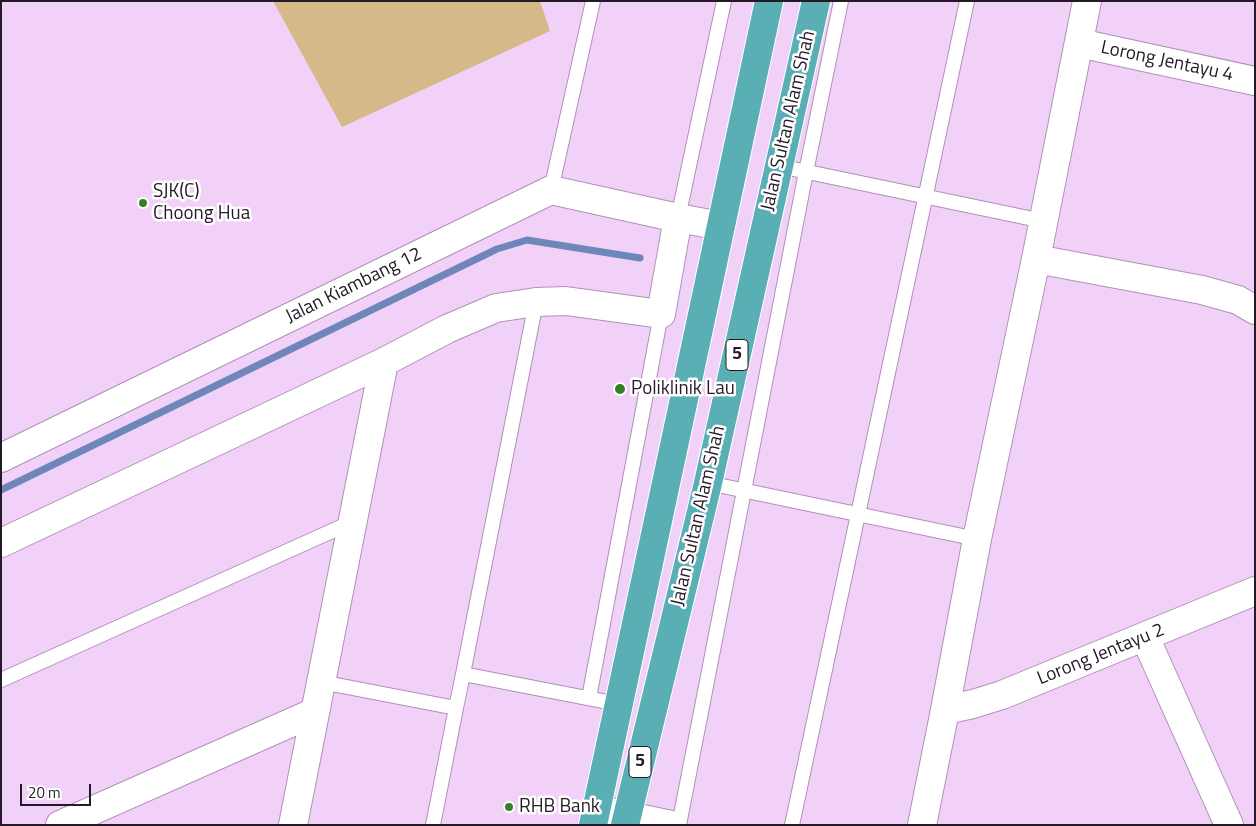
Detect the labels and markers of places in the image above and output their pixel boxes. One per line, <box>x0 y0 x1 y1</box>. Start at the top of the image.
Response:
place label: SJK(C) Choong Hua <box>153 181 250 225</box>
marker: SJK(C) Choong Hua <box>137 197 149 209</box>
place label: Poliklinik Lau <box>631 378 735 400</box>
marker: Poliklinik Lau <box>613 382 627 396</box>
place label: RHB Bank <box>519 796 600 818</box>
marker: RHB Bank <box>503 801 515 813</box>

